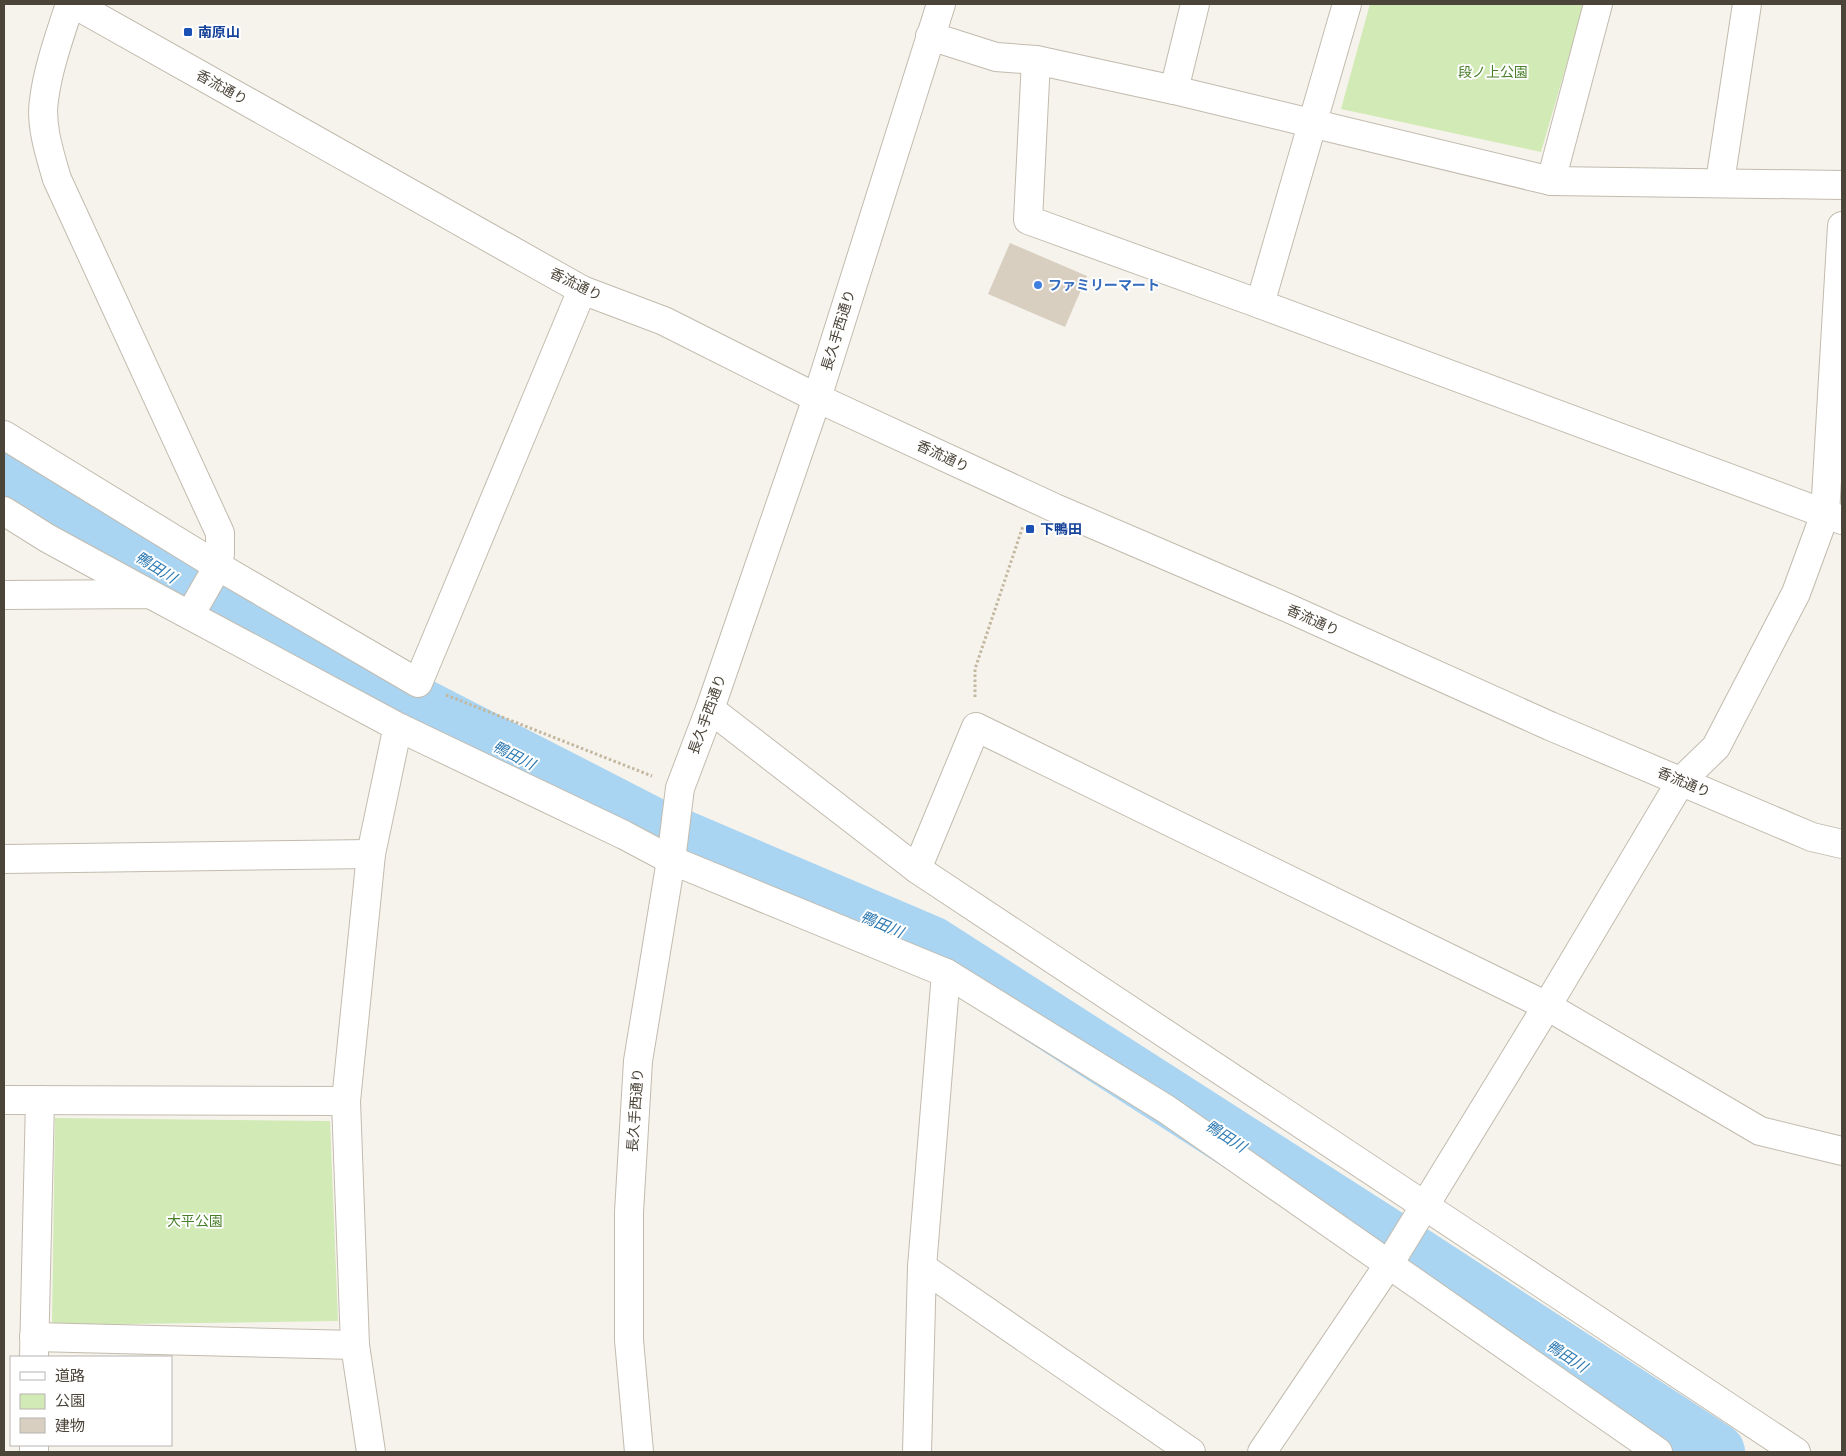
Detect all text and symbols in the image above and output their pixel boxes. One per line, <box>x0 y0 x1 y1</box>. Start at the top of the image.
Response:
place label: 南原山 <box>198 23 240 41</box>
marker: 南原山 <box>182 26 194 38</box>
park label: 段ノ上公園 <box>1458 63 1528 81</box>
street label: 香流通り <box>193 66 251 108</box>
street label: 香流通り <box>547 264 605 304</box>
place label: ファミリーマート <box>1048 276 1160 294</box>
marker: ファミリーマート <box>1032 279 1044 291</box>
street label: 長久手西通り <box>817 287 859 373</box>
street label: 香流通り <box>914 436 972 476</box>
place label: 下鴨田 <box>1040 520 1082 538</box>
marker: 下鴨田 <box>1024 523 1036 535</box>
water label: 鴨田川 <box>132 547 182 588</box>
street label: 香流通り <box>1284 600 1342 640</box>
street label: 長久手西通り <box>684 671 730 757</box>
water label: 鴨田川 <box>490 736 540 775</box>
street label: 香流通り <box>1655 763 1713 801</box>
water label: 鴨田川 <box>858 906 908 942</box>
street label: 長久手西通り <box>623 1067 647 1153</box>
water label: 鴨田川 <box>1202 1116 1252 1157</box>
park label: 大平公園 <box>167 1212 223 1230</box>
water label: 鴨田川 <box>1543 1336 1593 1377</box>
legend <box>10 1356 172 1446</box>
text: 道路 <box>55 1366 85 1385</box>
text: 公園 <box>55 1391 85 1410</box>
text: 建物 <box>55 1416 85 1435</box>

